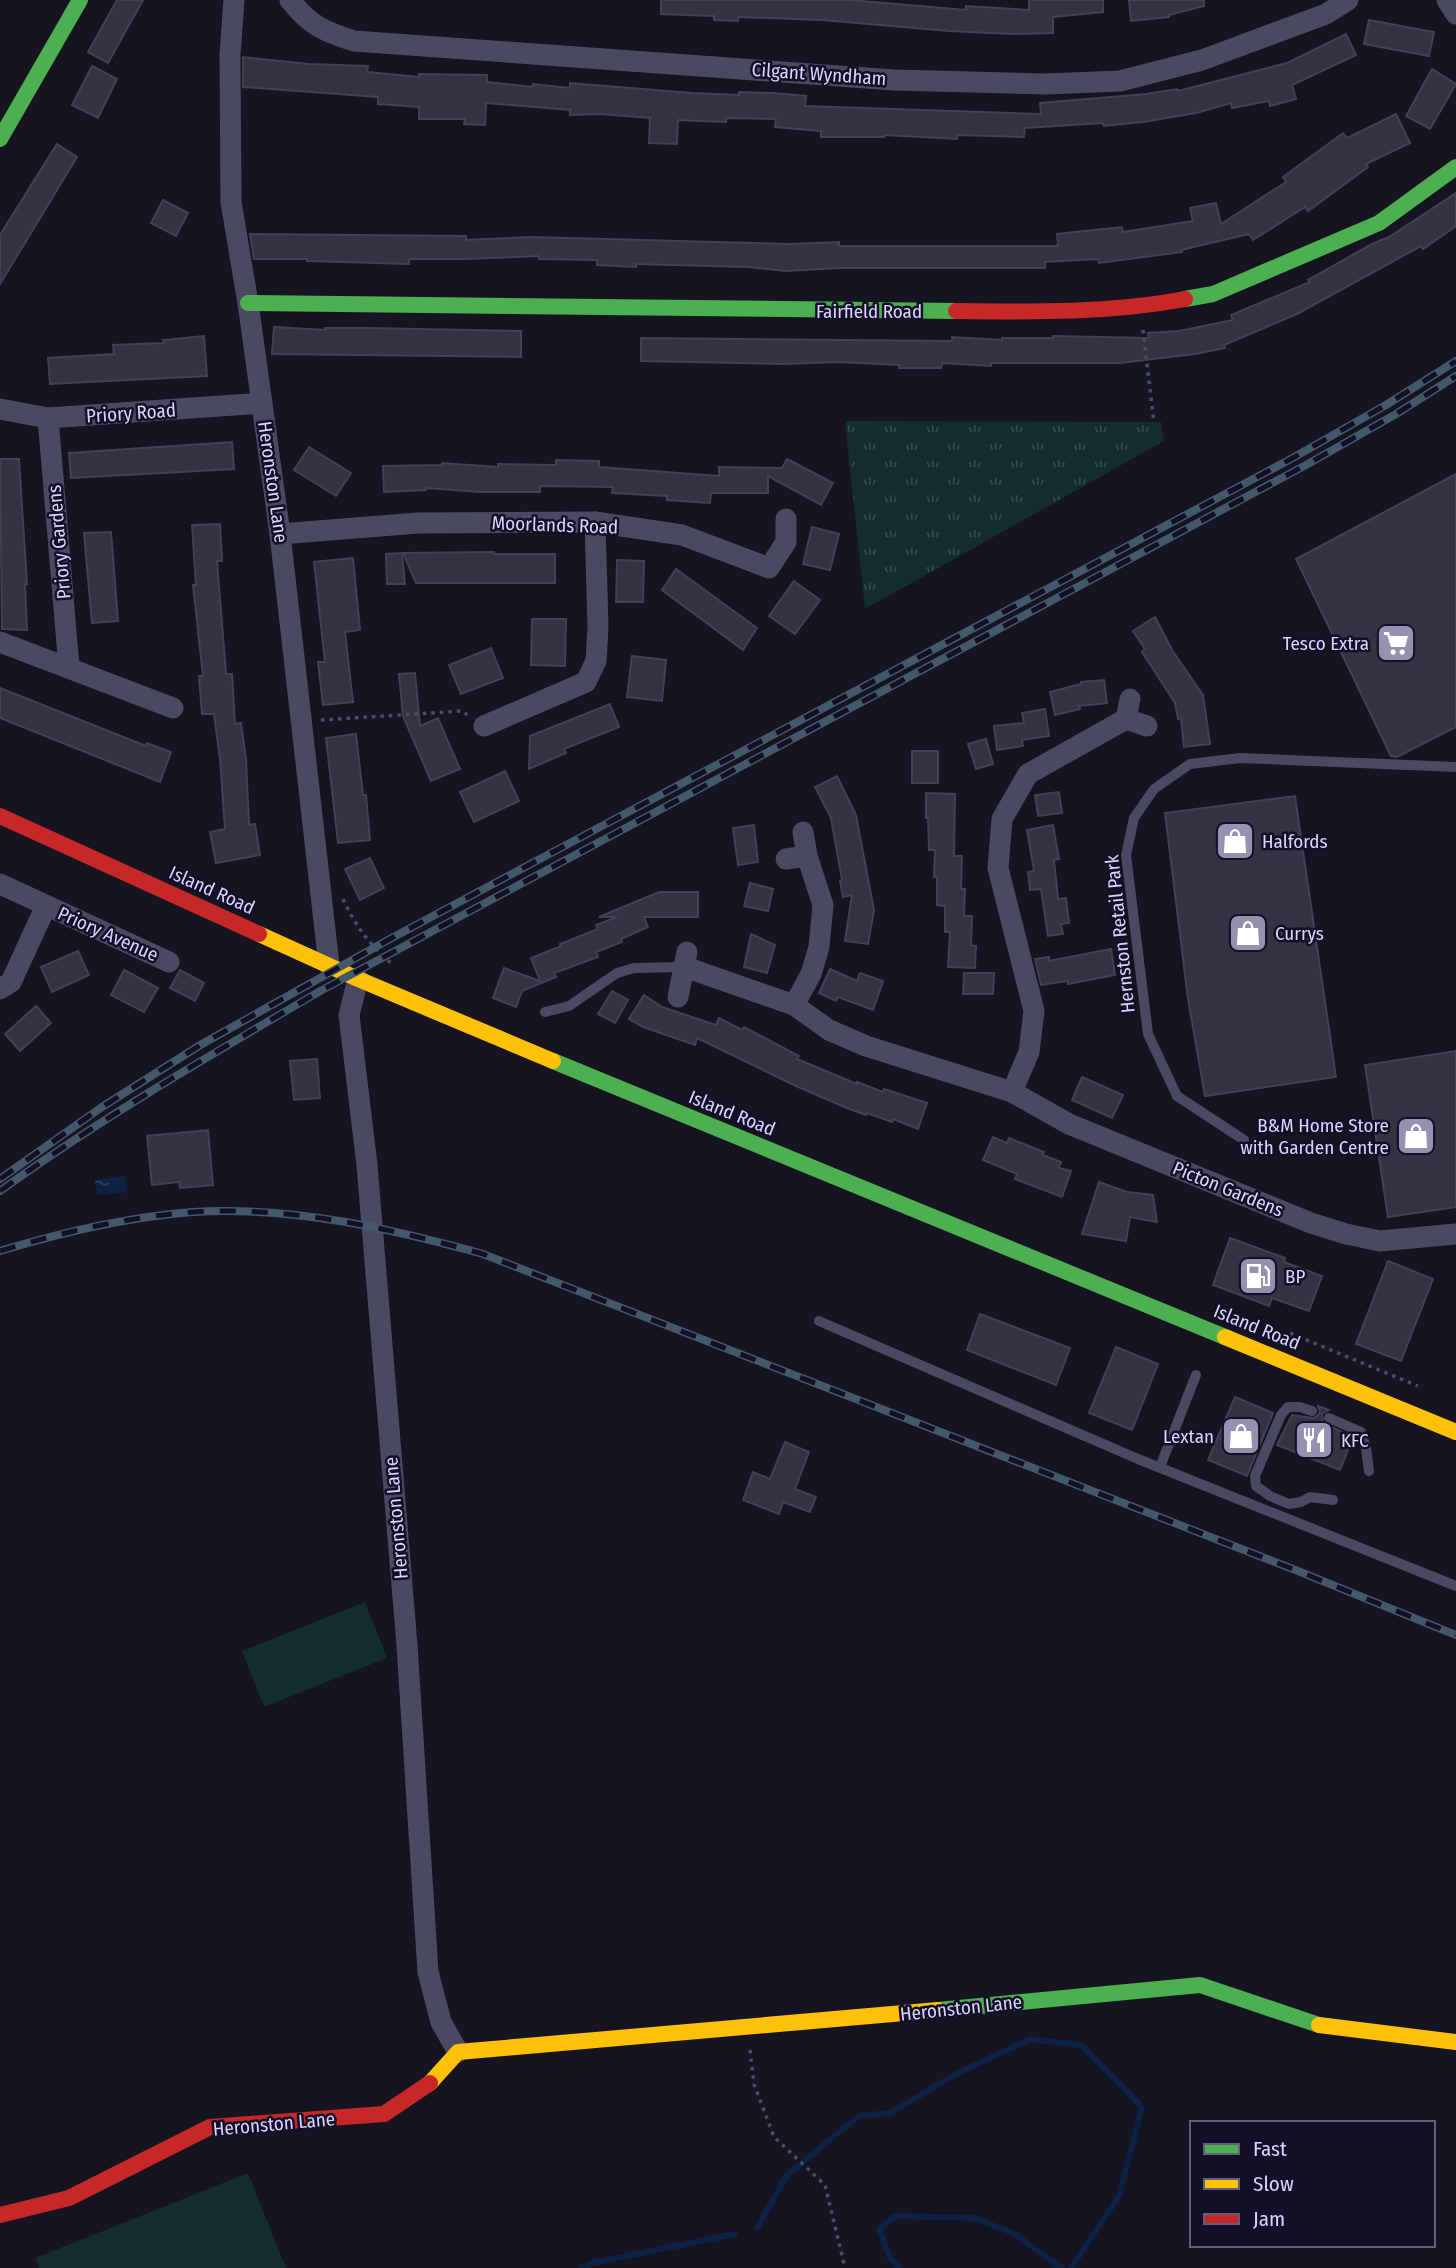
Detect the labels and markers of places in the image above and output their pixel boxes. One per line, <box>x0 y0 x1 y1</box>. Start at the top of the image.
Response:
supermarket icon: Tesco Extra <box>1375 622 1417 664</box>
place label: Tesco Extra <box>1283 632 1369 655</box>
shop icon: Halfords <box>1214 820 1256 862</box>
place label: Halfords <box>1262 830 1328 853</box>
shop icon: Currys <box>1227 912 1269 954</box>
place label: Currys <box>1275 922 1324 945</box>
place label: B&M Home Store with Garden Centre <box>1240 1114 1389 1159</box>
shop icon: B&M Home Store with Garden Centre <box>1395 1115 1437 1157</box>
fuel station icon: BP <box>1237 1255 1279 1297</box>
place label: BP <box>1285 1265 1305 1288</box>
shop icon: Lextan <box>1220 1415 1262 1457</box>
restaurant icon: KFC <box>1293 1419 1335 1461</box>
place label: Lextan <box>1163 1425 1214 1448</box>
place label: KFC <box>1341 1429 1369 1452</box>

